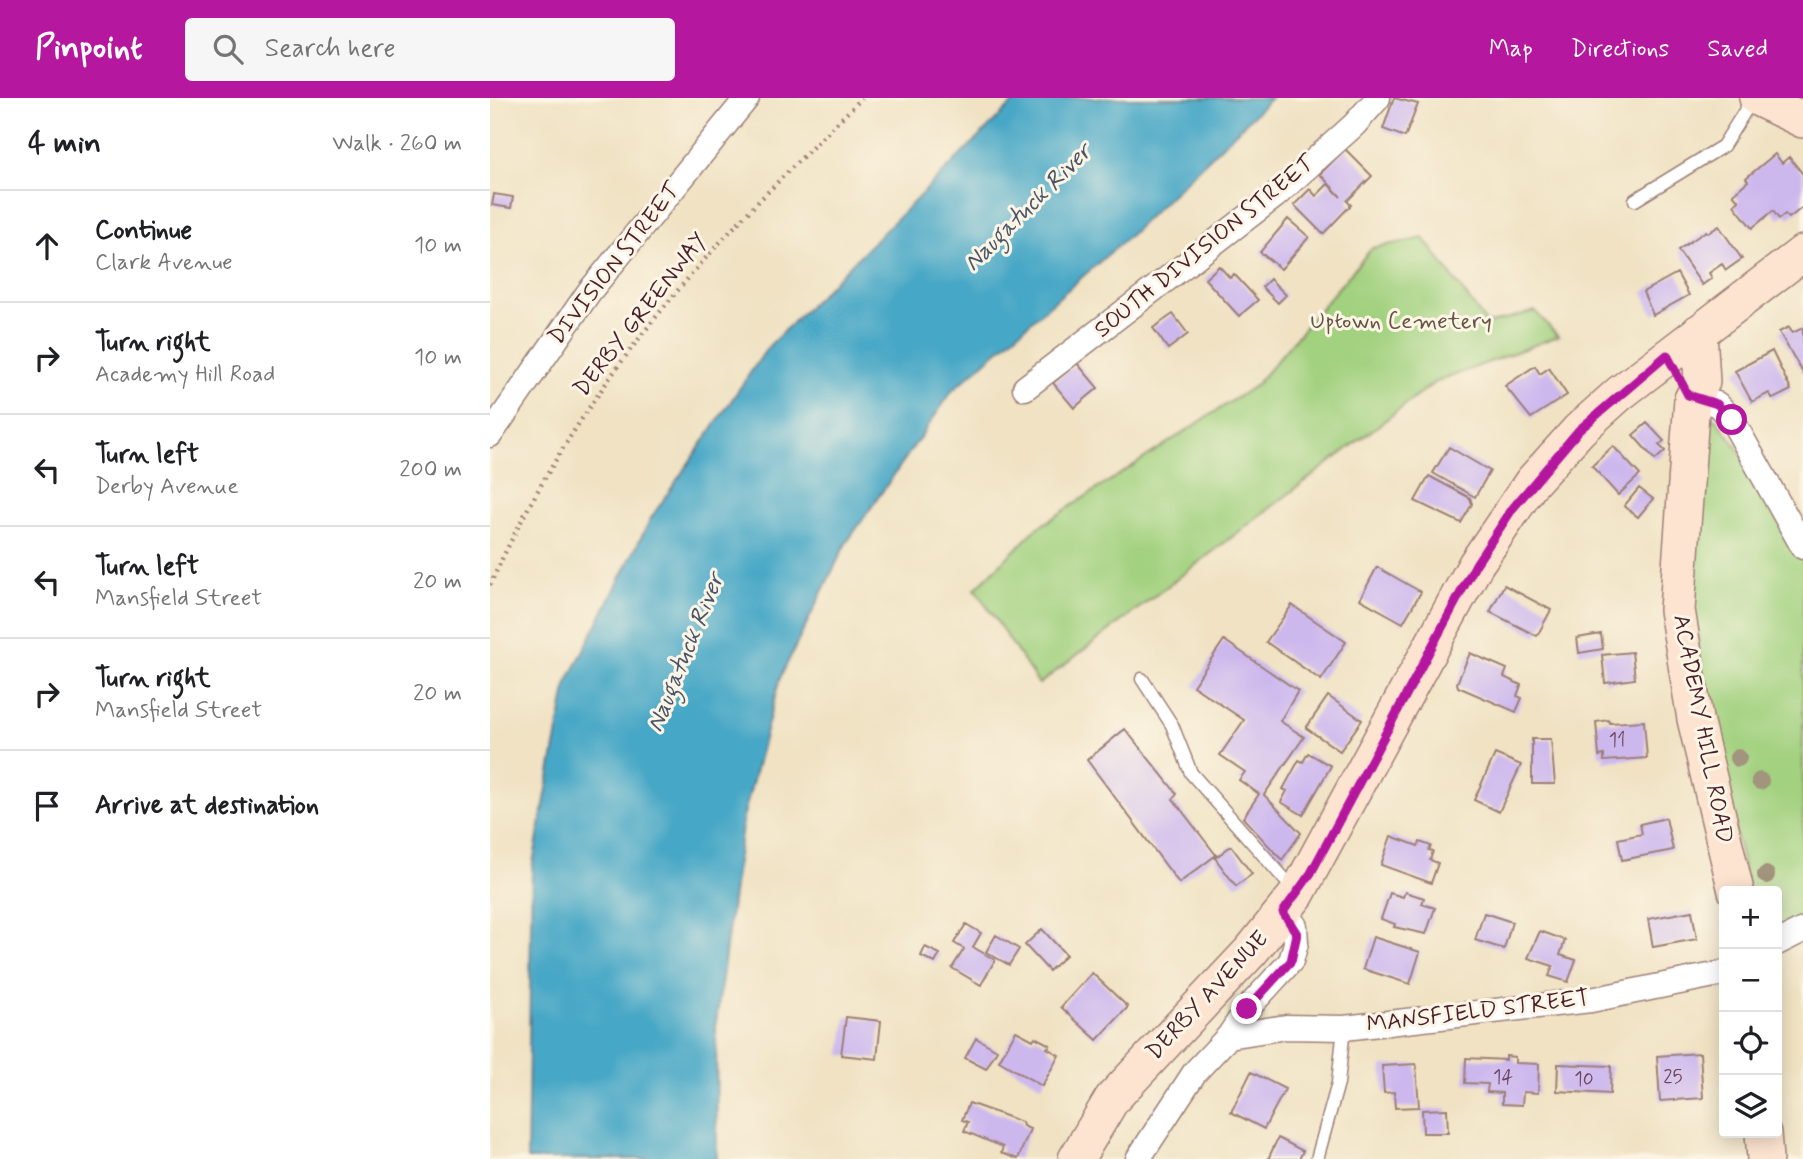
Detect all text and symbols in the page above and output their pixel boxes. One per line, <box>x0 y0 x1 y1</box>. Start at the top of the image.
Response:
search box <box>185 18 675 81</box>
text: Pinpoint <box>35 27 143 71</box>
icon: search <box>209 30 247 68</box>
text: Search here <box>265 32 396 66</box>
text: Map <box>1489 34 1533 65</box>
text: Directions <box>1571 34 1669 65</box>
text: Saved <box>1707 34 1768 65</box>
text: 4 min <box>28 124 101 163</box>
text: Walk · 260 m <box>332 129 462 159</box>
water label: Naugatuck River <box>958 135 1103 281</box>
street label: SOUTH DIVISION STREET <box>1089 148 1322 345</box>
street label: DIVISION STREET <box>542 176 689 351</box>
text: Continue <box>95 214 192 248</box>
icon: ahead <box>28 227 66 265</box>
street label: DERBY GREENWAY <box>567 227 715 403</box>
text: 10 m <box>414 231 462 261</box>
text: Clark Avenue <box>95 248 233 278</box>
park label: Uptown Cemetery <box>1310 307 1492 337</box>
text: Turn right <box>95 326 211 360</box>
icon: right <box>28 339 66 377</box>
text: 10 m <box>414 343 462 373</box>
text: Academy Hill Road <box>95 360 275 390</box>
route start <box>1716 404 1747 435</box>
text: Turn left <box>95 438 199 472</box>
icon: left <box>28 451 66 489</box>
text: 200 m <box>399 455 462 485</box>
text: Derby Avenue <box>95 472 239 502</box>
text: Turn left <box>95 550 199 584</box>
icon: left <box>28 563 66 601</box>
water label: Naugatuck River <box>640 566 736 738</box>
text: 20 m <box>413 567 462 597</box>
text: Mansfield Street <box>95 584 262 614</box>
street label: ACADEMY HILL ROAD <box>1665 612 1739 846</box>
text: Turn right <box>95 662 211 696</box>
icon: right <box>28 675 66 713</box>
text: 20 m <box>413 679 462 709</box>
text: Mansfield Street <box>95 696 262 726</box>
house number: 11 <box>1609 728 1625 753</box>
icon: arrive <box>28 787 66 825</box>
text: Arrive at destination <box>95 789 319 823</box>
map controls <box>1719 886 1782 1138</box>
button: + <box>1719 886 1782 949</box>
street label: DERBY AVENUE <box>1140 925 1276 1067</box>
button: − <box>1719 949 1782 1012</box>
street label: MANSFIELD STREET <box>1365 983 1591 1041</box>
route end <box>1231 993 1262 1024</box>
button: locate <box>1719 1012 1782 1075</box>
house number: 14 <box>1493 1065 1513 1090</box>
house number: 25 <box>1663 1065 1683 1090</box>
house number: 10 <box>1574 1067 1594 1092</box>
button: layers <box>1719 1075 1782 1138</box>

